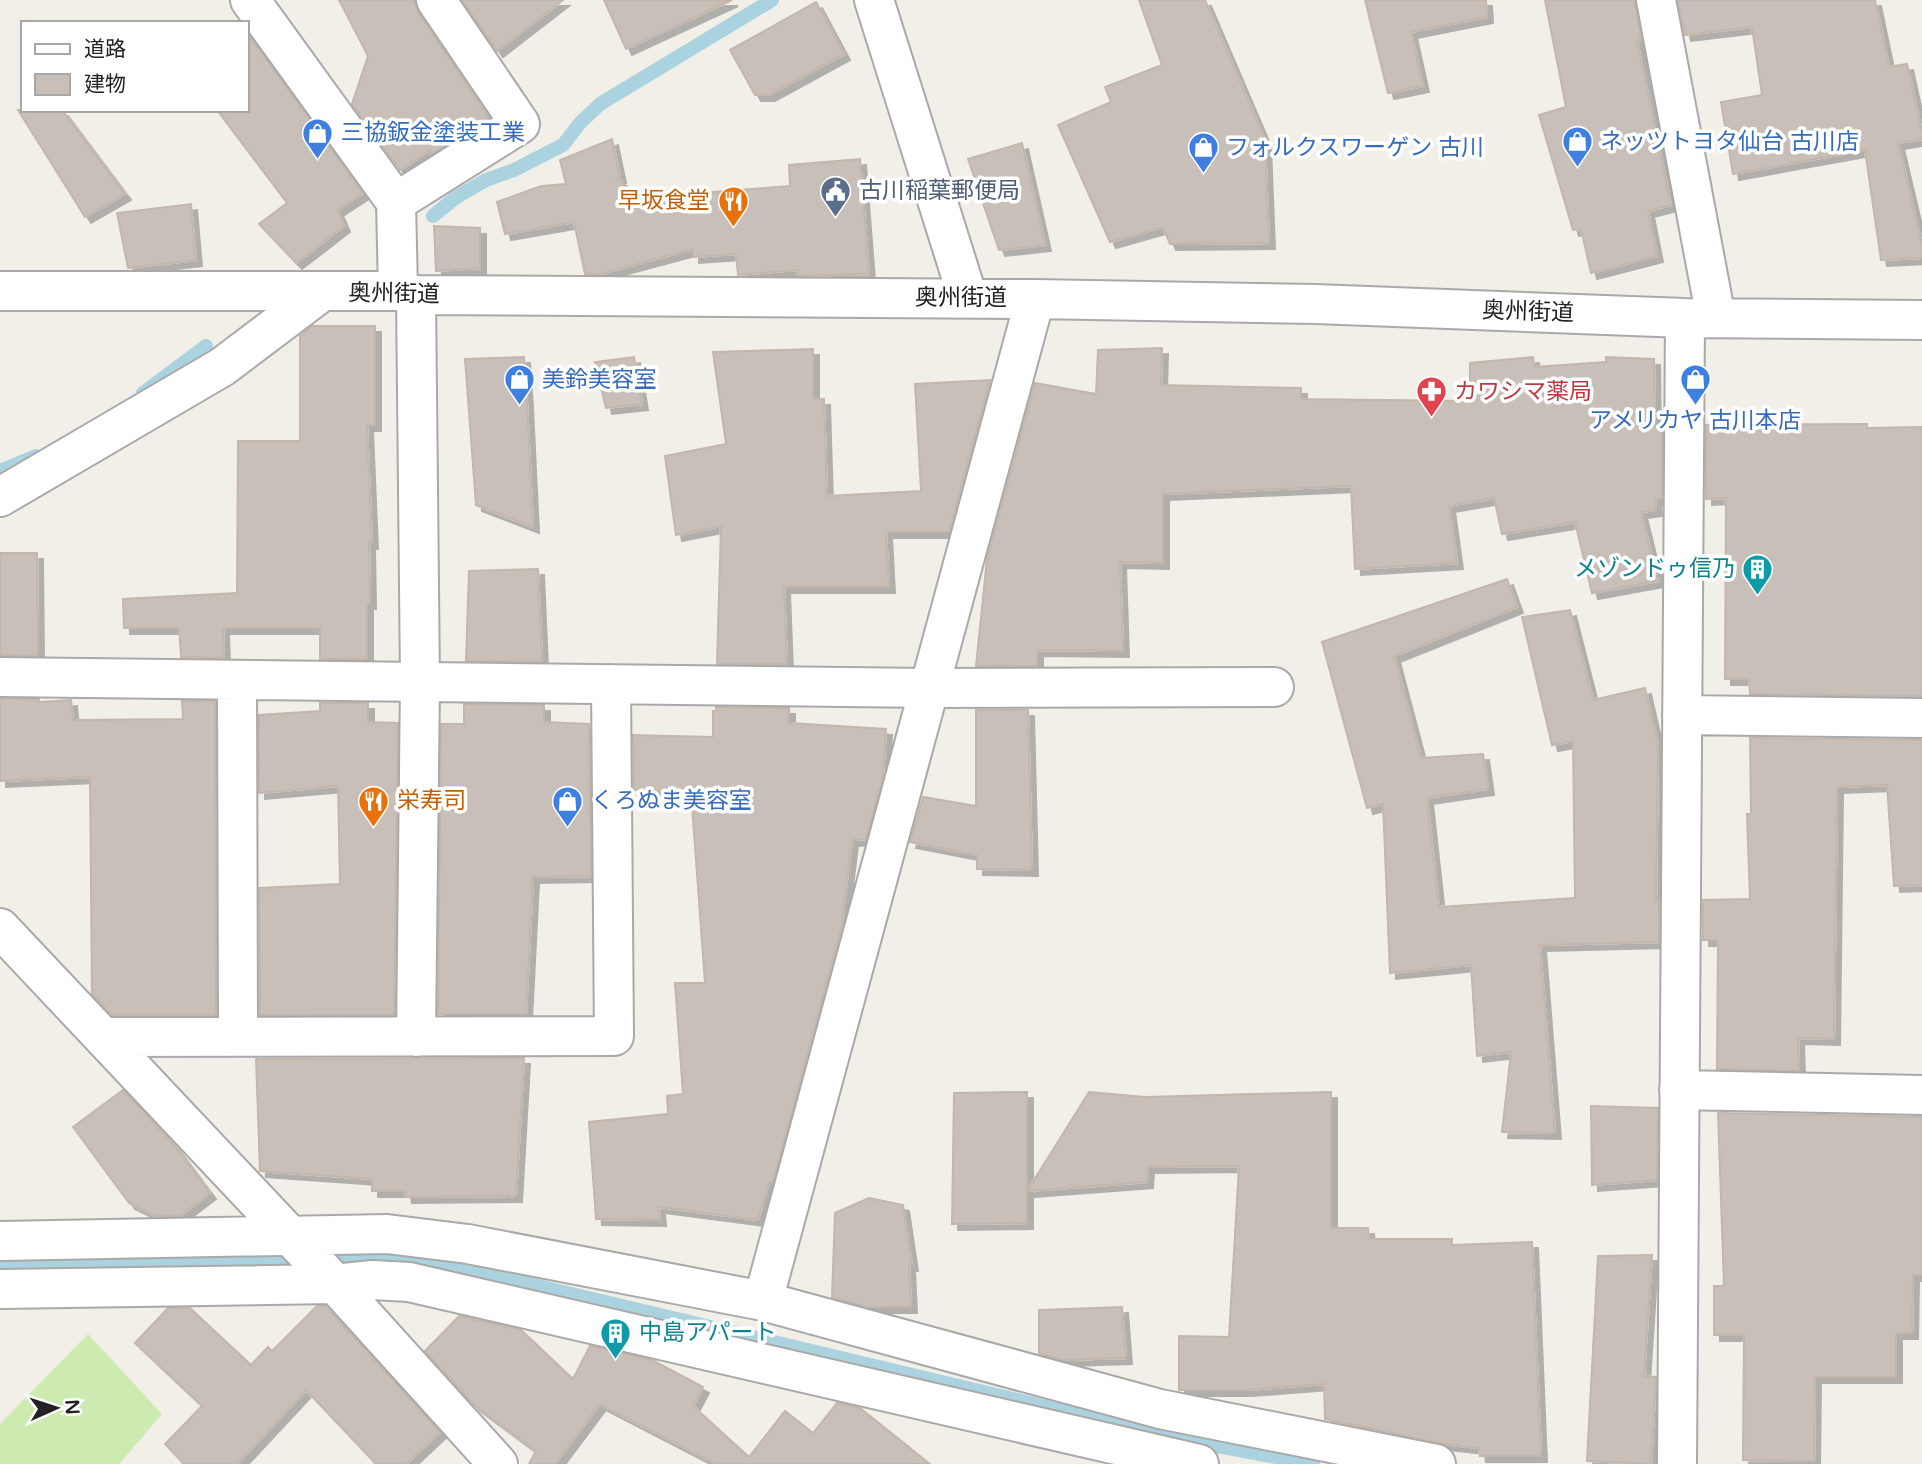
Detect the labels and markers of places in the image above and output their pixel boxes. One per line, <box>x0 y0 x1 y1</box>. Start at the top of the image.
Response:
shop icon: 三協鈑金塗装工業 <box>301 116 335 160</box>
place label: 三協鈑金塗装工業 <box>341 119 525 147</box>
shop icon: ネッツトヨタ仙台 古川店 <box>1560 125 1594 169</box>
place label: ネッツトヨタ仙台 古川店 <box>1600 128 1859 156</box>
shop icon: フォルクスワーゲン 古川 <box>1186 131 1220 175</box>
place label: フォルクスワーゲン 古川 <box>1226 134 1484 162</box>
public building icon: 古川稲葉郵便局 <box>819 174 853 218</box>
place label: 古川稲葉郵便局 <box>859 177 1020 205</box>
restaurant icon: 早坂食堂 <box>716 184 750 228</box>
place label: 早坂食堂 <box>618 187 710 215</box>
shop icon: 美鈴美容室 <box>502 363 536 407</box>
shop icon: アメリカヤ 古川本店 <box>1678 363 1712 407</box>
place label: 美鈴美容室 <box>542 366 657 394</box>
pharmacy icon: カワシマ薬局 <box>1414 375 1448 419</box>
place label: カワシマ薬局 <box>1454 378 1592 406</box>
place label: アメリカヤ 古川本店 <box>1589 407 1801 435</box>
building icon: メゾンドゥ信乃 <box>1741 552 1775 596</box>
place label: メゾンドゥ信乃 <box>1574 555 1735 583</box>
restaurant icon: 栄寿司 <box>357 784 391 828</box>
shop icon: くろぬま美容室 <box>551 784 585 828</box>
place label: 栄寿司 <box>397 787 466 815</box>
place label: くろぬま美容室 <box>591 787 752 815</box>
building icon: 中島アパート <box>599 1316 633 1360</box>
place label: 中島アパート <box>639 1319 777 1347</box>

